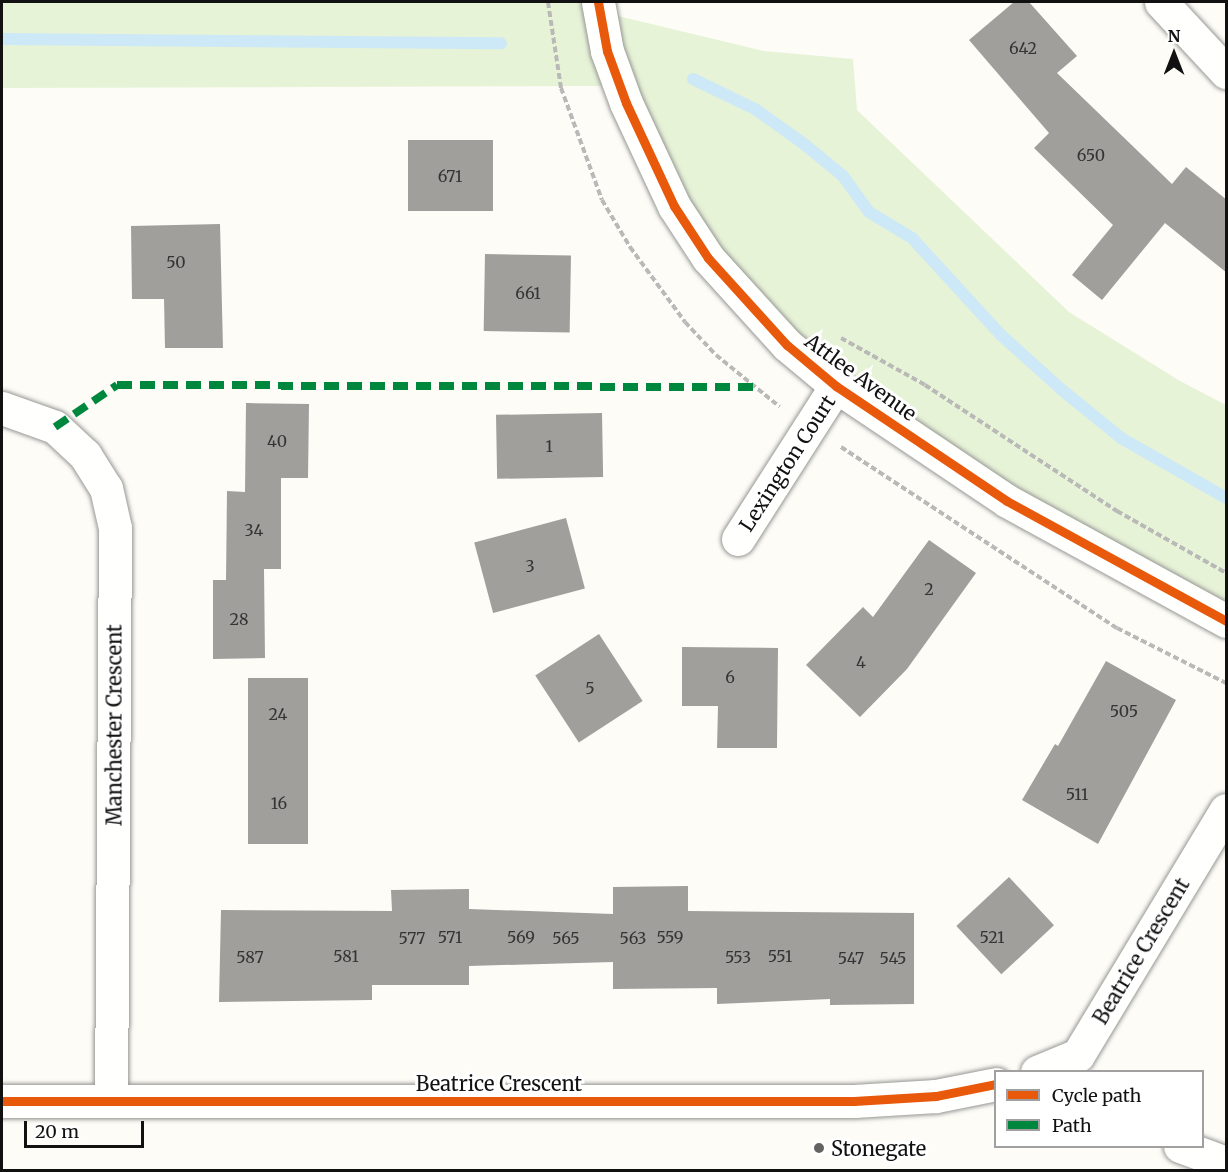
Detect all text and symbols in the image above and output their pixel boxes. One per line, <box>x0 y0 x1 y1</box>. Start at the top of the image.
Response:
north arrow <box>1144 24 1204 84</box>
text: N <box>1168 26 1180 46</box>
house number: 642 <box>1009 38 1037 58</box>
house number: 650 <box>1077 145 1105 165</box>
house number: 671 <box>438 166 462 186</box>
house number: 50 <box>166 252 186 272</box>
house number: 661 <box>515 283 541 303</box>
street label: Attlee Avenue <box>801 329 921 425</box>
street label: Lexington Court <box>734 390 840 536</box>
house number: 40 <box>267 431 287 451</box>
house number: 1 <box>545 436 553 456</box>
house number: 34 <box>245 520 263 540</box>
house number: 3 <box>525 556 535 576</box>
house number: 2 <box>924 579 934 599</box>
house number: 28 <box>230 609 248 629</box>
street label: Manchester Crescent <box>102 624 126 826</box>
house number: 4 <box>856 652 866 672</box>
house number: 6 <box>725 667 735 687</box>
house number: 5 <box>585 678 595 698</box>
house number: 505 <box>1110 701 1138 721</box>
house number: 24 <box>269 704 287 724</box>
house number: 511 <box>1066 784 1088 804</box>
house number: 16 <box>271 793 287 813</box>
street label: Beatrice Crescent <box>1088 874 1194 1028</box>
house number: 571 <box>438 927 462 947</box>
house number: 569 <box>507 927 535 947</box>
house number: 559 <box>657 927 683 947</box>
house number: 521 <box>980 927 1004 947</box>
house number: 577 <box>399 928 425 948</box>
house number: 565 <box>552 928 580 948</box>
house number: 563 <box>620 928 646 948</box>
house number: 581 <box>333 946 359 966</box>
house number: 551 <box>768 946 792 966</box>
house number: 587 <box>236 947 264 967</box>
house number: 553 <box>725 947 751 967</box>
house number: 547 <box>838 948 864 968</box>
house number: 545 <box>880 948 906 968</box>
legend <box>994 1070 1204 1148</box>
street label: Beatrice Crescent <box>416 1071 582 1095</box>
text: Cycle path <box>1052 1084 1141 1107</box>
scale bar <box>27 1109 147 1147</box>
text: Path <box>1052 1114 1092 1137</box>
text: 20 m <box>35 1120 79 1143</box>
place label: Stonegate <box>831 1136 926 1160</box>
marker: Stonegate <box>812 1141 826 1155</box>

